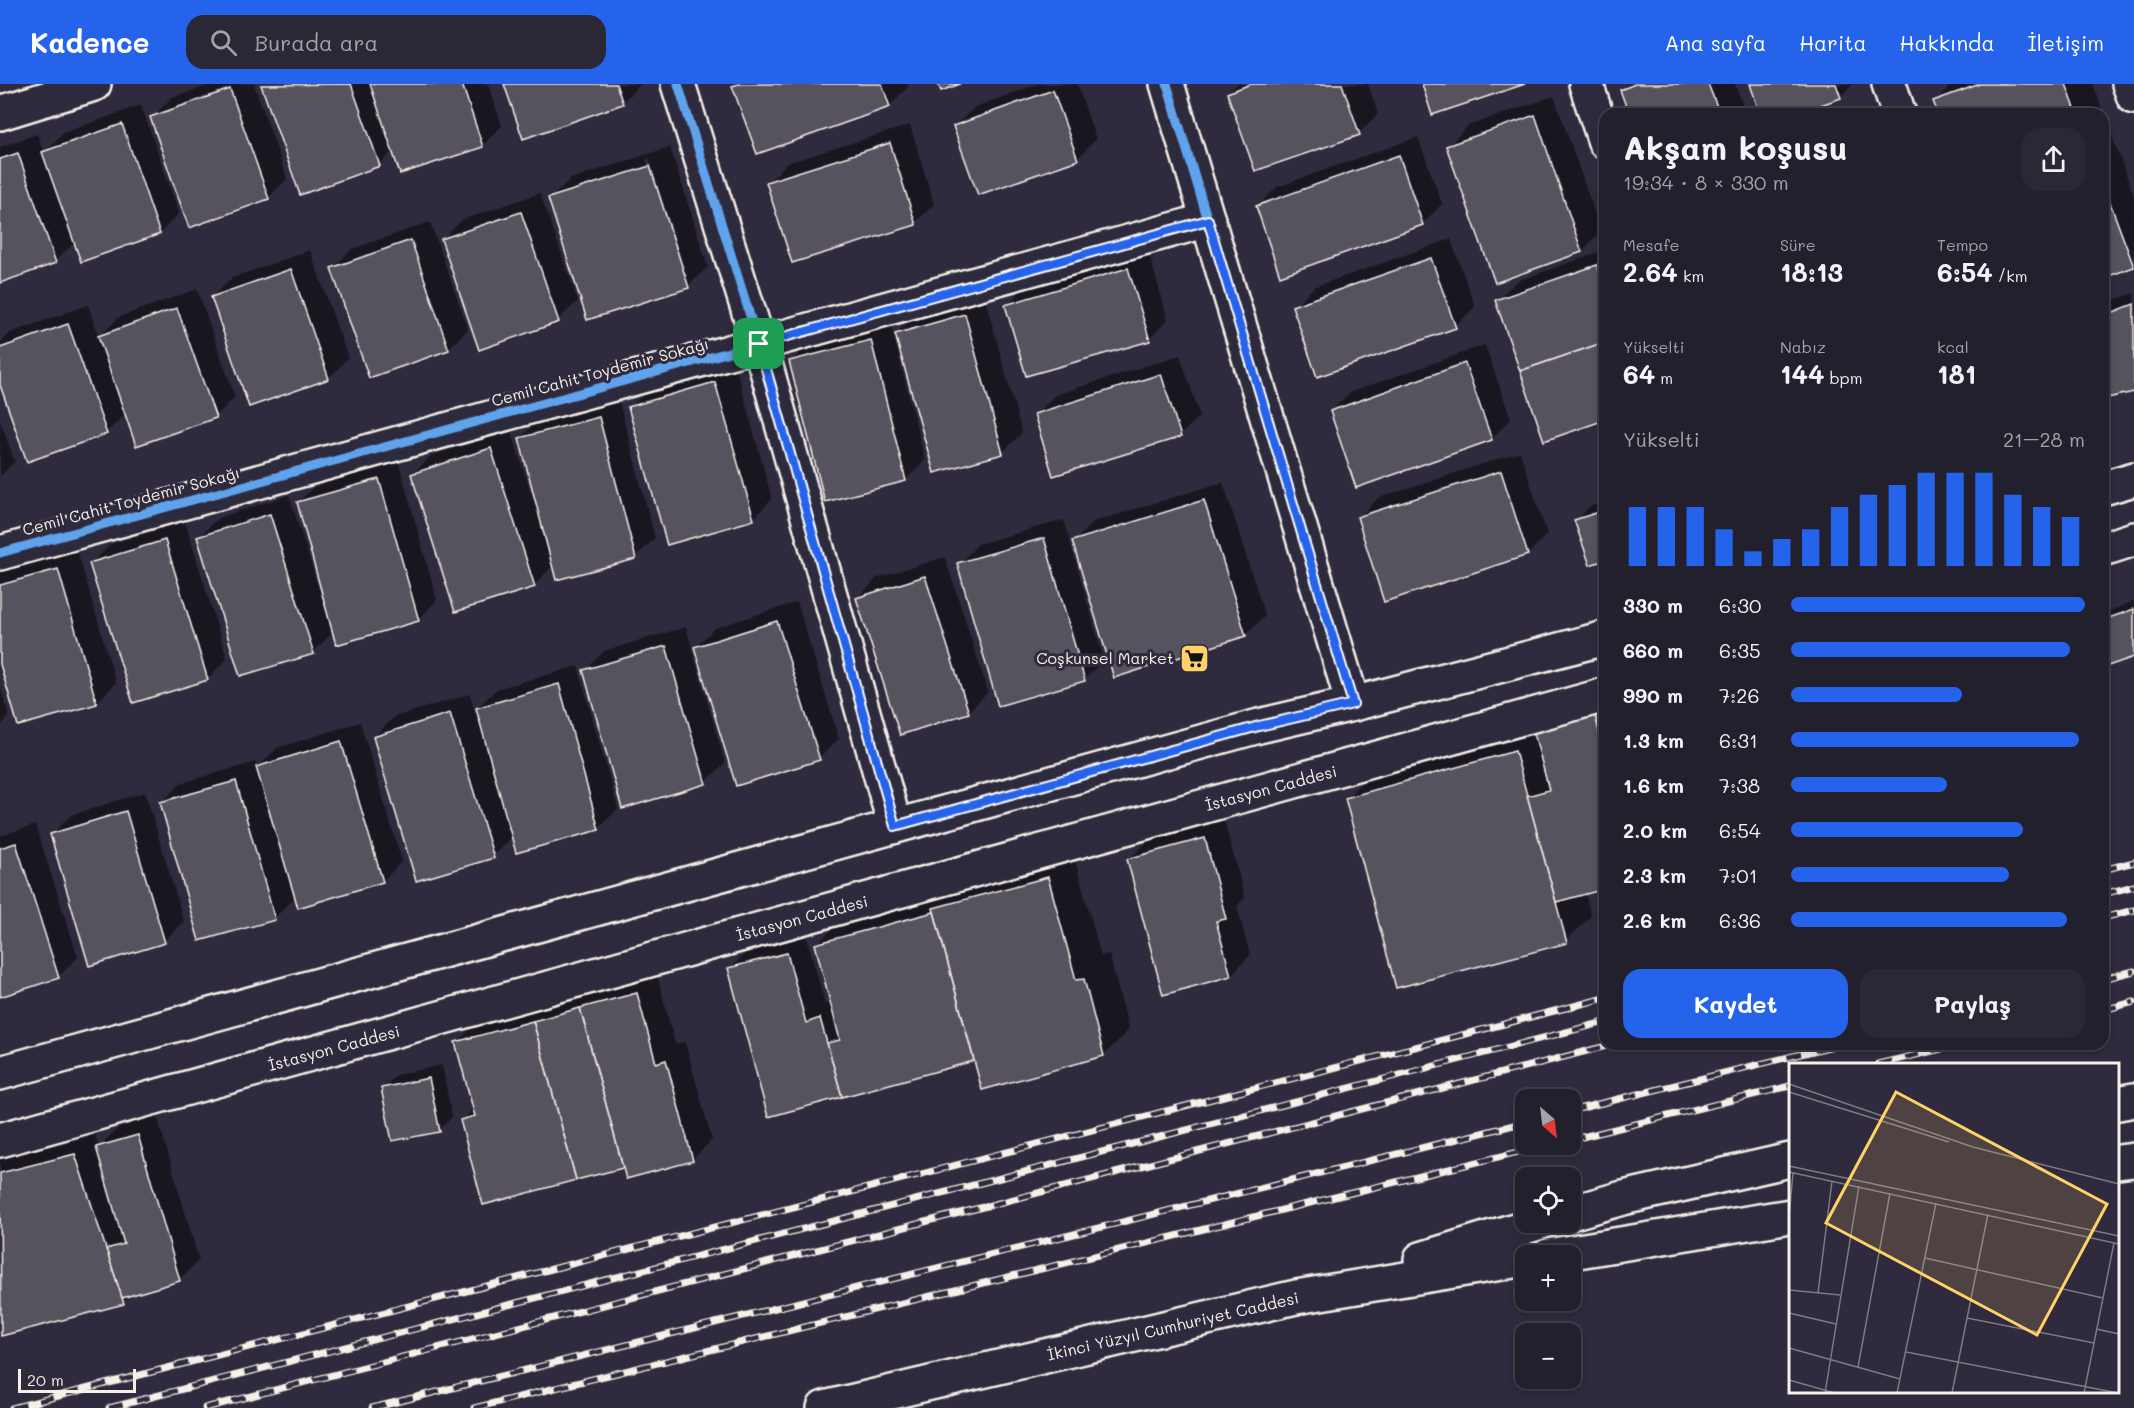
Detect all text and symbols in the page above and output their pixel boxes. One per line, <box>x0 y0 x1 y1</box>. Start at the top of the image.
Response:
search box <box>186 15 606 69</box>
text: Kadence <box>30 24 150 60</box>
icon: search <box>207 26 240 59</box>
text: Burada ara <box>255 28 378 57</box>
text: Ana sayfa <box>1665 29 1766 56</box>
text: Harita <box>1799 29 1867 56</box>
text: Hakkında <box>1900 29 1994 56</box>
text: İletişim <box>2027 29 2104 56</box>
text: Akşam koşusu <box>1623 125 1848 168</box>
button: share <box>2022 128 2085 191</box>
text: 19:34 · 8 × 330 m <box>1623 169 1789 195</box>
text: Mesafe <box>1623 234 1680 255</box>
text: Süre <box>1780 234 1816 255</box>
text: Tempo <box>1937 234 1988 255</box>
text: 2.64 <box>1623 255 1678 289</box>
text: 18:13 <box>1780 255 1843 289</box>
text: 6:54 <box>1937 255 1993 289</box>
text: km <box>1678 265 1704 286</box>
text: /km <box>1993 265 2027 286</box>
pin <box>733 318 784 369</box>
icon: arrive <box>742 327 775 360</box>
street label: Cemil Cahit Toydemir Sokağı <box>489 332 711 411</box>
text: Yükselti <box>1623 336 1684 357</box>
text: Nabız <box>1780 336 1826 357</box>
text: kcal <box>1937 336 1969 357</box>
text: 64 <box>1623 357 1655 391</box>
text: 144 <box>1780 357 1825 391</box>
text: 181 <box>1937 357 1976 391</box>
text: m <box>1655 367 1673 388</box>
text: bpm <box>1825 367 1862 388</box>
text: Yükselti <box>1623 426 1700 452</box>
text: 21–28 m <box>2003 426 2085 452</box>
street label: Cemil Cahit Toydemir Sokağı <box>20 461 242 540</box>
text: 330 m <box>1623 592 1683 618</box>
text: 6:30 <box>1719 592 1761 618</box>
text: 660 m <box>1623 637 1683 663</box>
text: 6:35 <box>1719 637 1761 663</box>
supermarket icon: Coşkunsel Market <box>1179 642 1211 674</box>
place label: Coşkunsel Market <box>1036 647 1174 668</box>
text: 990 m <box>1623 682 1683 708</box>
text: 7:26 <box>1719 682 1760 708</box>
text: 1.3 km <box>1623 727 1684 753</box>
text: 6:31 <box>1719 727 1758 753</box>
street label: İstasyon Caddesi <box>1203 760 1339 815</box>
text: 1.6 km <box>1623 772 1684 798</box>
text: 7:38 <box>1719 772 1760 798</box>
text: 2.0 km <box>1623 817 1687 843</box>
text: 6:54 <box>1719 817 1761 843</box>
text: 2.3 km <box>1623 862 1686 888</box>
text: 7:01 <box>1719 862 1758 888</box>
street label: İstasyon Caddesi <box>734 890 870 945</box>
text: 2.6 km <box>1623 907 1686 933</box>
text: 6:36 <box>1719 907 1761 933</box>
button: Kaydet <box>1623 969 1848 1038</box>
button: Paylaş <box>1860 969 2085 1038</box>
street label: İstasyon Caddesi <box>266 1020 402 1075</box>
inset map <box>1789 1063 2119 1393</box>
north arrow <box>1515 1089 1581 1155</box>
map controls <box>1515 1089 1581 1389</box>
button: locate <box>1515 1167 1581 1233</box>
button: + <box>1515 1245 1581 1311</box>
street label: İkinci Yüzyıl Cumhuriyet Caddesi <box>1045 1286 1301 1365</box>
button: − <box>1515 1323 1581 1389</box>
scale bar <box>18 1366 136 1394</box>
text: 20 m <box>27 1369 64 1390</box>

